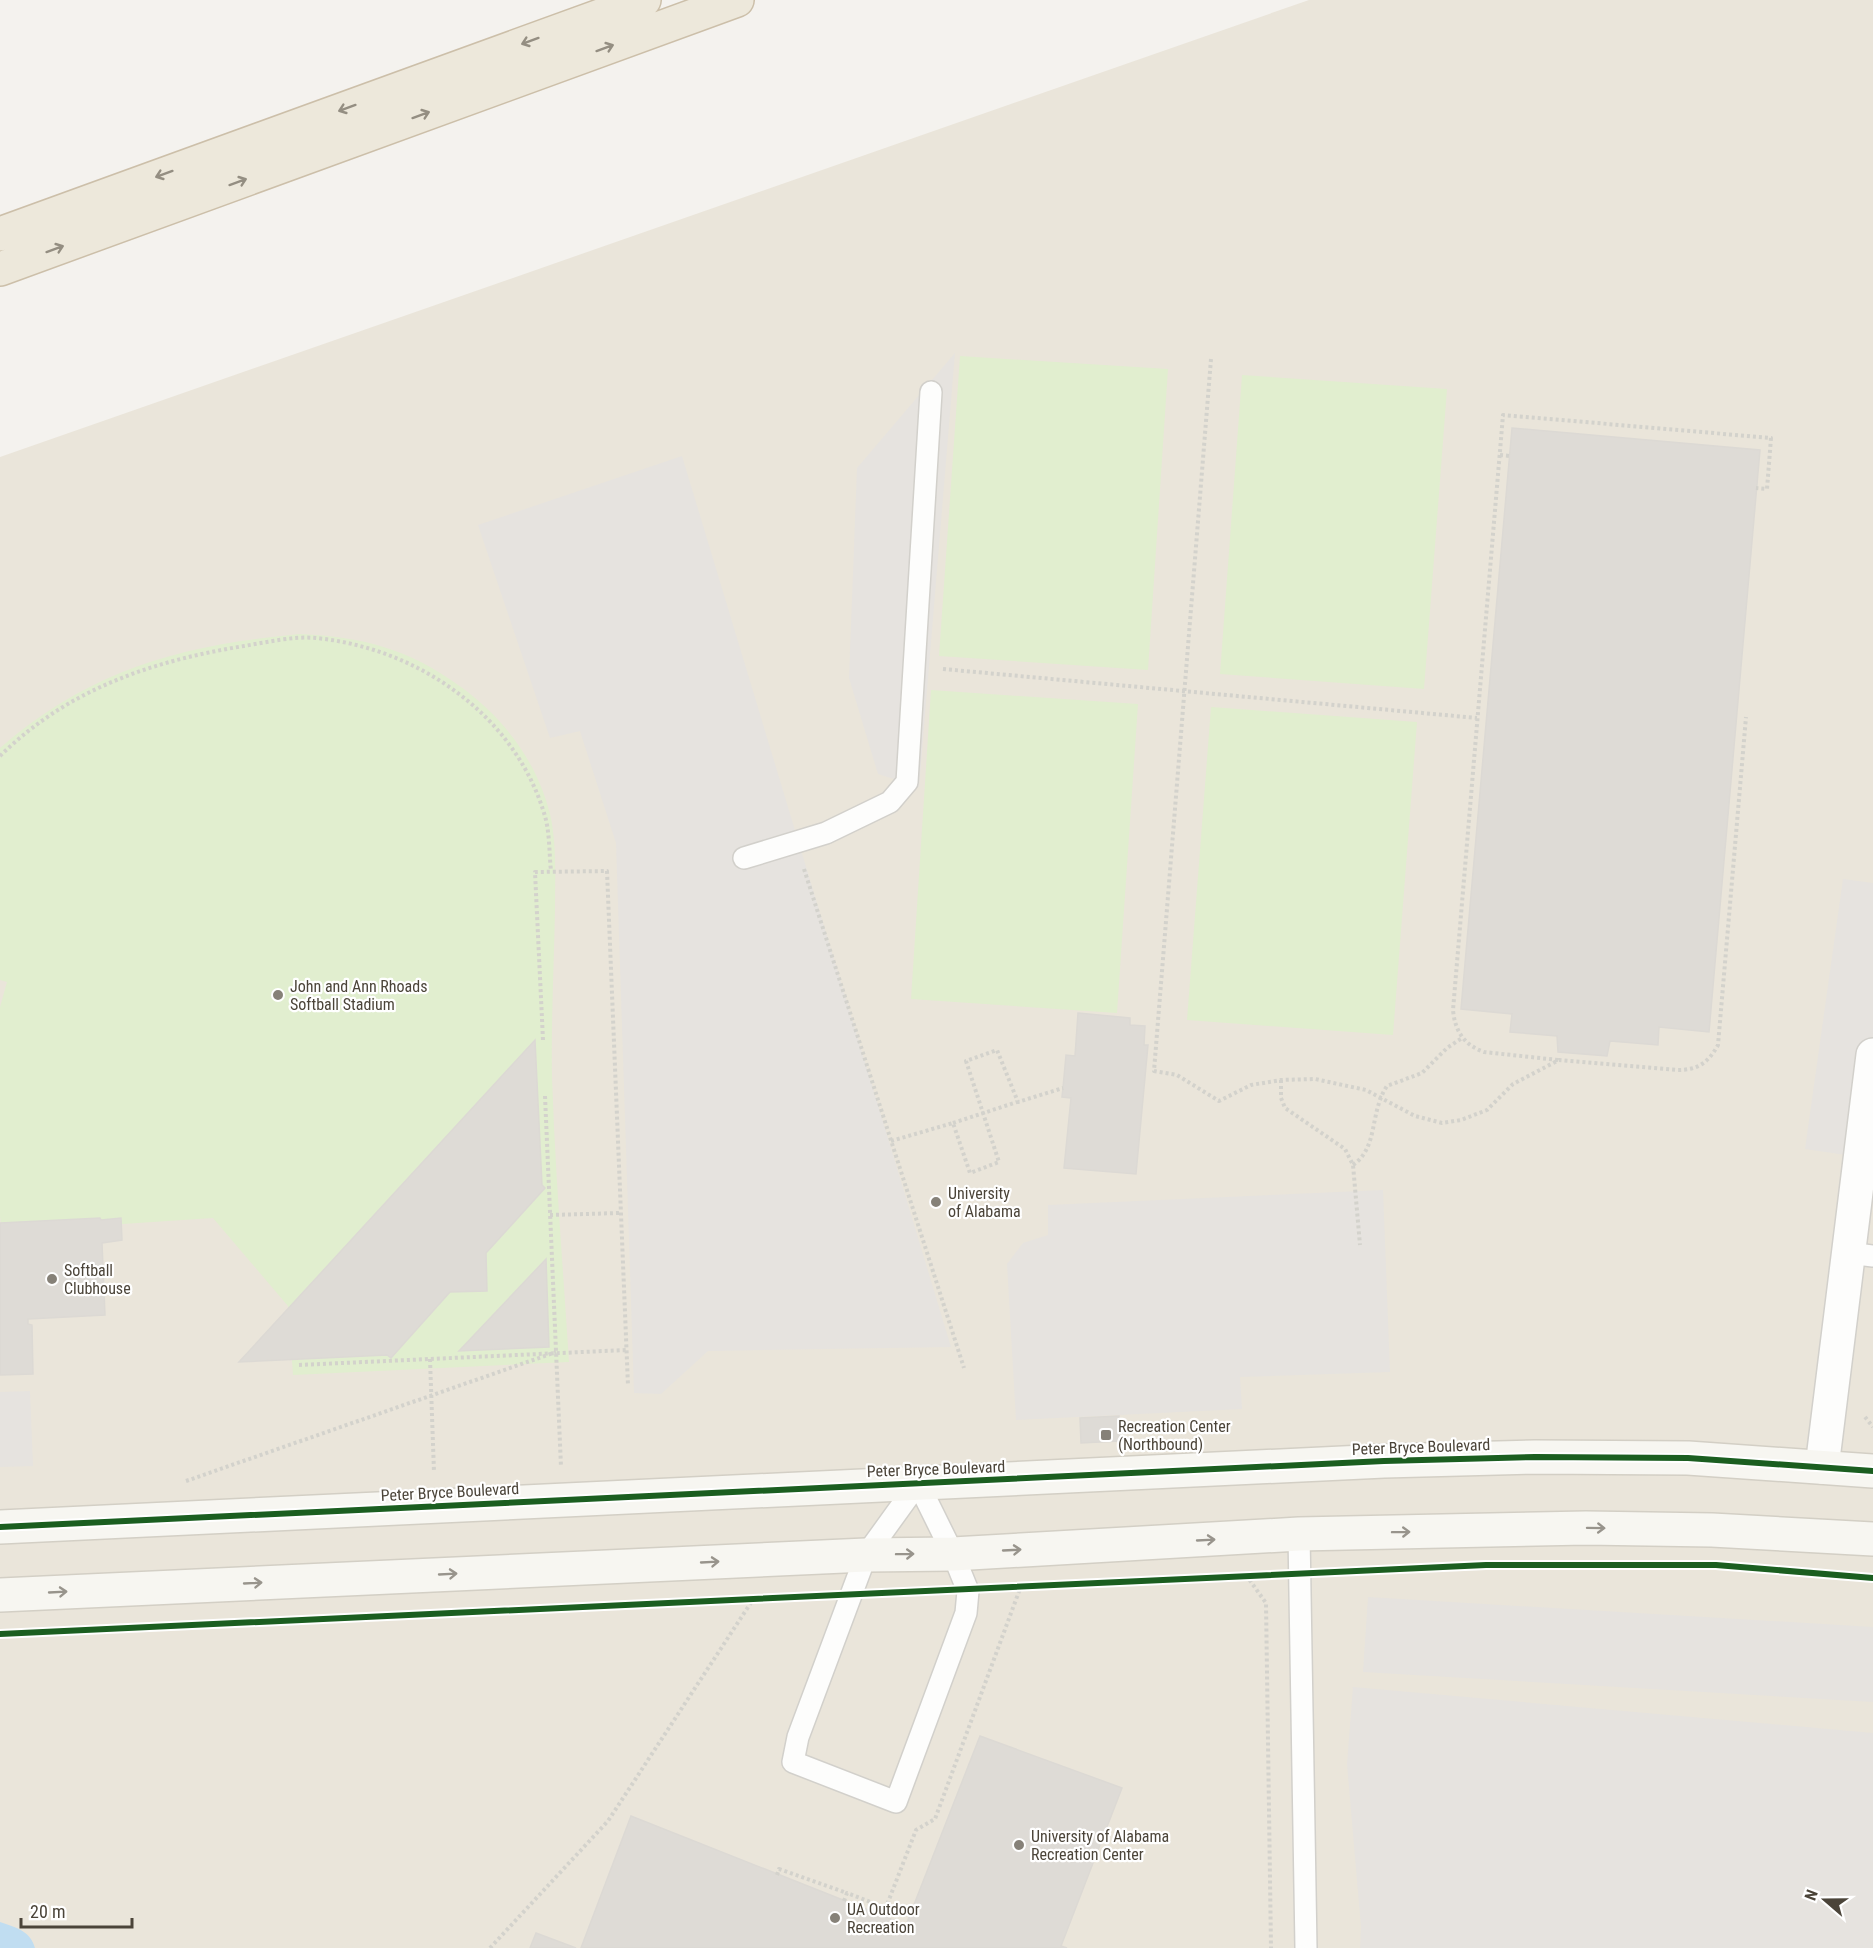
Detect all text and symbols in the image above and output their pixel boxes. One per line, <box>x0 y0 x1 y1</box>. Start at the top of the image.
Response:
one-way arrow <box>521 37 540 48</box>
one-way arrow <box>595 42 613 53</box>
one-way arrow <box>338 103 357 114</box>
one-way arrow <box>411 109 430 120</box>
one-way arrow <box>155 170 173 181</box>
one-way arrow <box>228 176 247 187</box>
one-way arrow <box>45 242 64 253</box>
place label: John and Ann Rhoads Softball Stadium <box>290 977 427 1014</box>
marker: John and Ann Rhoads Softball Stadium <box>271 988 285 1002</box>
place label: University of Alabama <box>948 1184 1021 1221</box>
marker: University of Alabama <box>929 1195 943 1209</box>
place label: Softball Clubhouse <box>64 1261 131 1298</box>
marker: Softball Clubhouse <box>45 1272 59 1286</box>
place label: Recreation Center (Northbound) <box>1118 1417 1231 1454</box>
marker: Recreation Center (Northbound) <box>1099 1428 1113 1442</box>
street label: Peter Bryce Boulevard <box>1351 1435 1491 1459</box>
street label: Peter Bryce Boulevard <box>866 1457 1006 1481</box>
street label: Peter Bryce Boulevard <box>380 1479 520 1505</box>
one-way arrow <box>1586 1522 1606 1534</box>
one-way arrow <box>1391 1526 1411 1538</box>
one-way arrow <box>1196 1534 1216 1545</box>
one-way arrow <box>1001 1545 1021 1556</box>
one-way arrow <box>895 1548 915 1560</box>
one-way arrow <box>700 1557 720 1568</box>
one-way arrow <box>438 1569 458 1580</box>
one-way arrow <box>243 1578 263 1589</box>
one-way arrow <box>48 1587 68 1598</box>
place label: University of Alabama Recreation Center <box>1031 1827 1169 1864</box>
marker: University of Alabama Recreation Center <box>1012 1838 1026 1852</box>
north arrow <box>1795 1870 1855 1930</box>
text: N <box>1801 1887 1822 1903</box>
scale bar <box>21 1891 132 1929</box>
place label: UA Outdoor Recreation <box>847 1900 920 1937</box>
text: 20 m <box>30 1901 65 1922</box>
marker: UA Outdoor Recreation <box>828 1911 842 1925</box>

